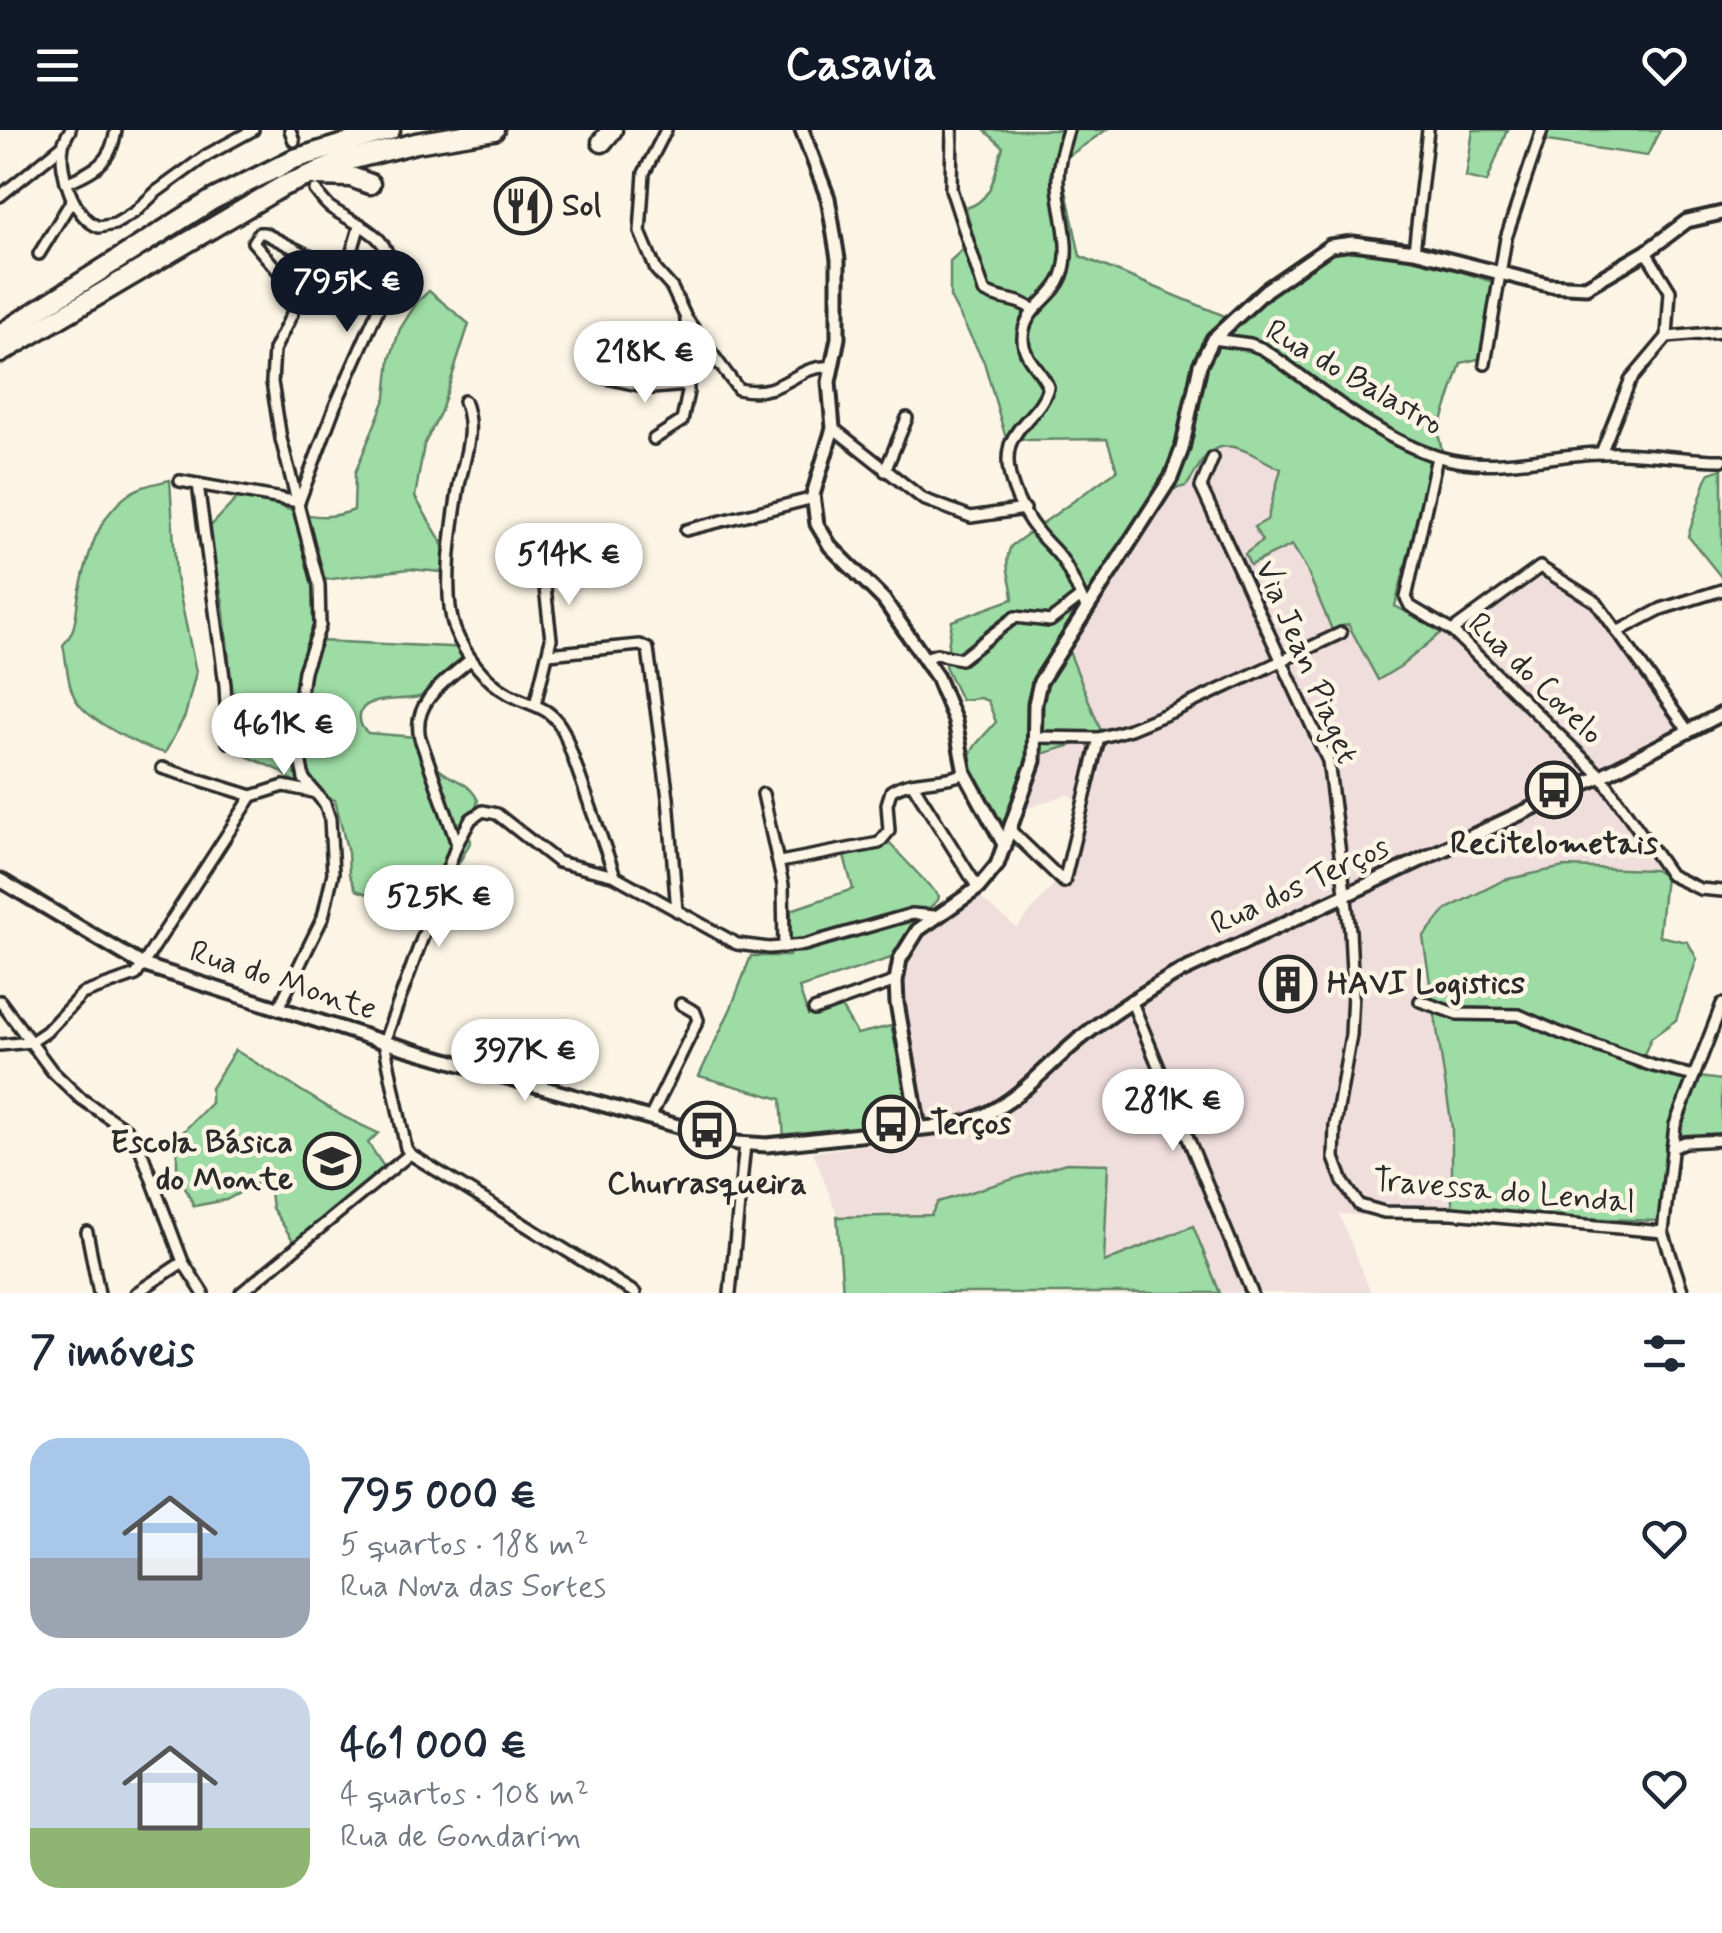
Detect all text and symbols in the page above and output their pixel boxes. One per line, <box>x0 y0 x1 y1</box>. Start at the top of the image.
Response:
text: Casavia <box>785 36 937 95</box>
icon: menu <box>30 38 85 93</box>
icon: heart <box>1637 38 1692 93</box>
restaurant icon: Sol <box>493 176 553 236</box>
place label: Sol <box>562 185 601 227</box>
pin: 795K € <box>266 250 428 335</box>
text: 795K € <box>293 261 401 303</box>
street label: Rua do Balastro <box>1257 310 1451 446</box>
pin: 218K € <box>564 321 726 406</box>
text: 218K € <box>596 332 694 374</box>
pin: 514K € <box>488 523 650 608</box>
text: 514K € <box>517 534 621 576</box>
street label: Via Jean Piaget <box>1244 554 1368 770</box>
street label: Rua do Covelo <box>1458 604 1612 754</box>
pin: 461K € <box>203 693 365 778</box>
text: 461K € <box>234 704 335 746</box>
bus stop icon: Recitelometais <box>1524 760 1584 820</box>
place label: Recitelometais <box>1450 823 1659 865</box>
street label: Rua dos Terços <box>1204 826 1396 946</box>
pin: 525K € <box>358 865 520 950</box>
text: 525K € <box>386 876 492 918</box>
street label: Rua do Monte <box>184 931 382 1031</box>
building icon: HAVI Logistics <box>1258 954 1318 1014</box>
place label: HAVI Logistics <box>1327 963 1525 1006</box>
pin: 397K € <box>444 1019 606 1104</box>
text: 397K € <box>473 1030 577 1072</box>
pin: 281K € <box>1092 1069 1254 1154</box>
text: 281K € <box>1124 1080 1222 1122</box>
bus stop icon: Terços <box>861 1094 921 1154</box>
bus stop icon: Churrasqueira <box>677 1100 737 1160</box>
place label: Terços <box>930 1103 1012 1145</box>
place label: Escola Básica do Monte <box>110 1122 293 1201</box>
school or university icon: Escola Básica do Monte <box>302 1131 362 1191</box>
street label: Travessa do Lendal <box>1371 1160 1637 1224</box>
place label: Churrasqueira <box>607 1163 807 1206</box>
text: 7 imóveis <box>30 1326 195 1381</box>
icon: filters <box>1637 1326 1692 1381</box>
text: 795 000 € <box>340 1469 537 1524</box>
icon: home <box>110 1478 230 1598</box>
icon: heart <box>1637 1511 1692 1566</box>
text: 5 quartos · 188 m² <box>340 1524 589 1566</box>
text: Rua Nova das Sortes <box>340 1566 606 1608</box>
text: 461 000 € <box>340 1719 527 1774</box>
icon: home <box>110 1728 230 1848</box>
icon: heart <box>1637 1761 1692 1816</box>
text: 4 quartos · 108 m² <box>340 1774 589 1816</box>
text: Rua de Gondarim <box>340 1816 581 1858</box>

